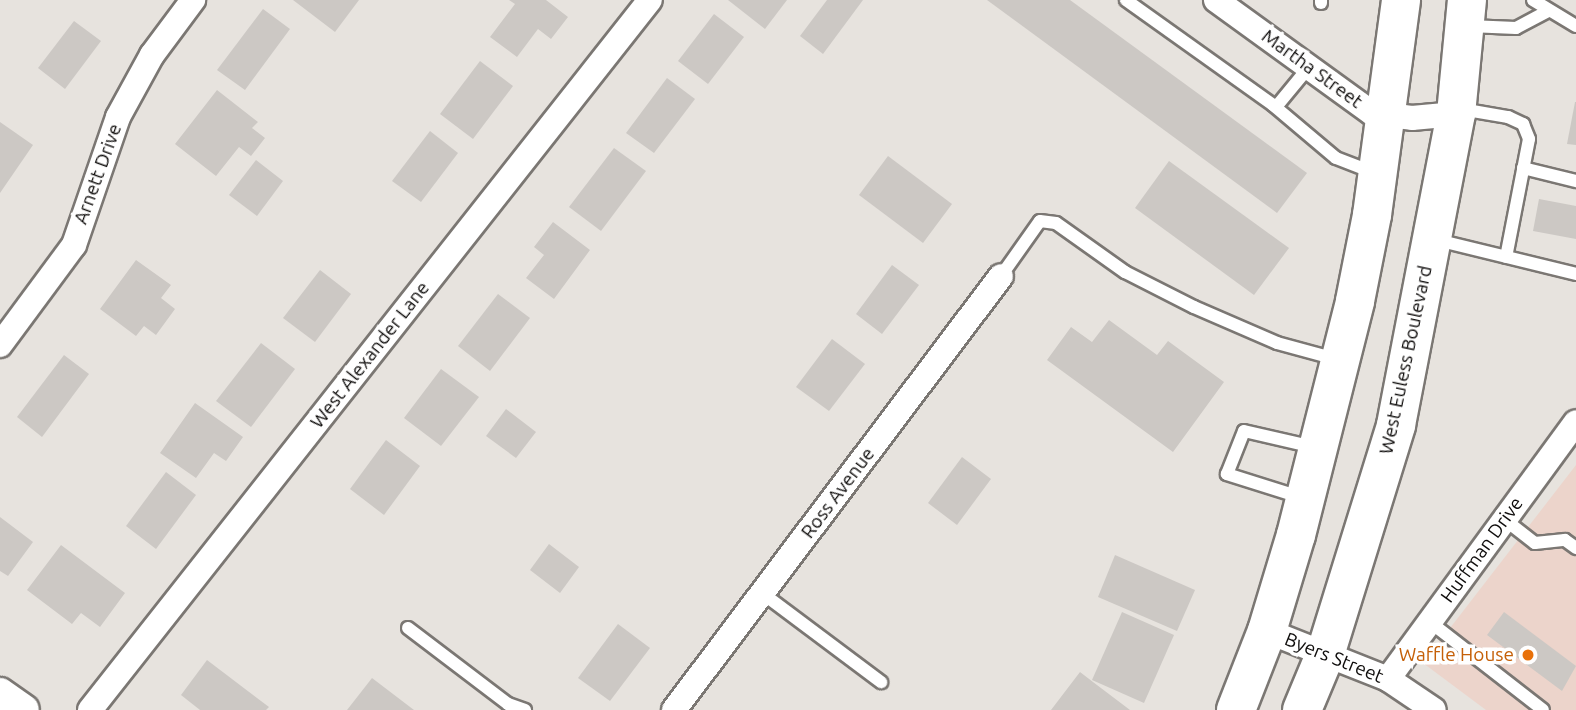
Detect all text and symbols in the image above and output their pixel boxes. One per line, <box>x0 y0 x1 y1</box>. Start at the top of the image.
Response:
street label: Martha Street <box>1257 25 1367 113</box>
street label: Arnett Drive <box>69 121 127 227</box>
street label: West Euless Boulevard <box>1375 264 1437 456</box>
street label: West Alexander Lane <box>306 277 434 433</box>
street label: Ross Avenue <box>796 443 880 543</box>
street label: Huffman Drive <box>1436 493 1528 607</box>
street label: Byers Street <box>1281 628 1387 688</box>
place label: Waffle House <box>1399 644 1514 666</box>
marker: Waffle House <box>1520 647 1536 663</box>

